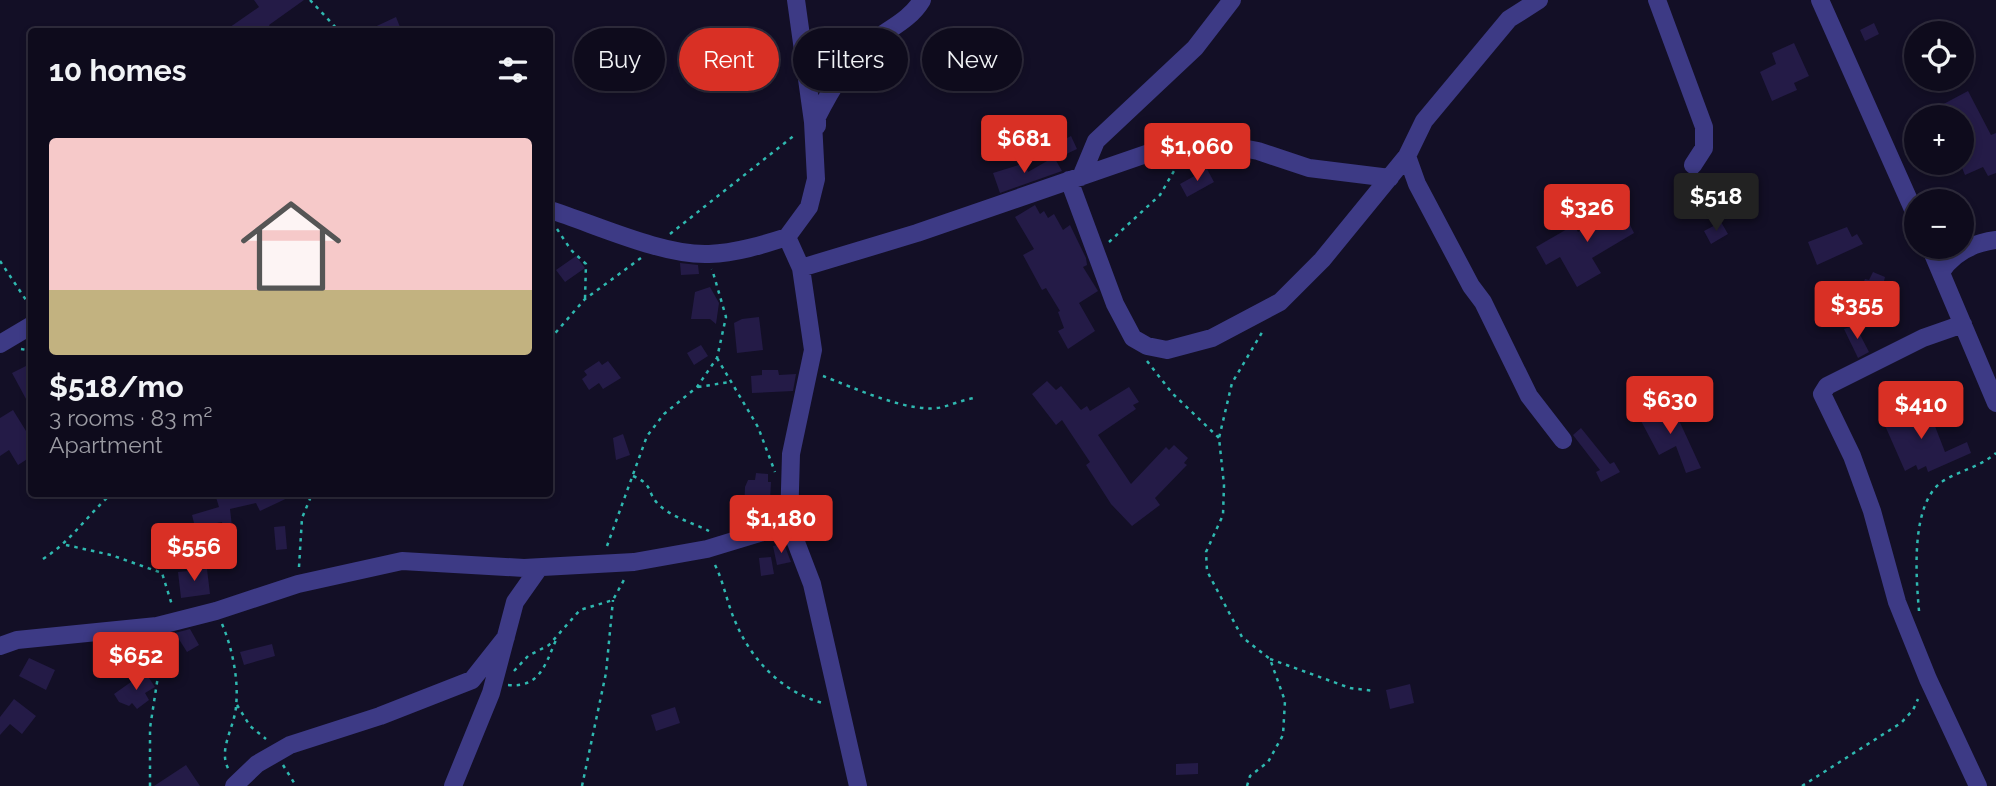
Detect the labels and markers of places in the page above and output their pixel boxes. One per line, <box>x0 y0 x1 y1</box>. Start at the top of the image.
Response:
pin: $681 <box>983 116 1065 175</box>
pin: $1,060 <box>1140 124 1254 183</box>
pin: $518 <box>1675 174 1757 233</box>
pin: $326 <box>1546 184 1628 244</box>
pin: $355 <box>1816 282 1898 341</box>
pin: $630 <box>1629 376 1711 436</box>
pin: $410 <box>1880 382 1962 441</box>
pin: $1,180 <box>724 496 838 555</box>
pin: $556 <box>153 524 235 583</box>
pin: $652 <box>95 632 177 692</box>

